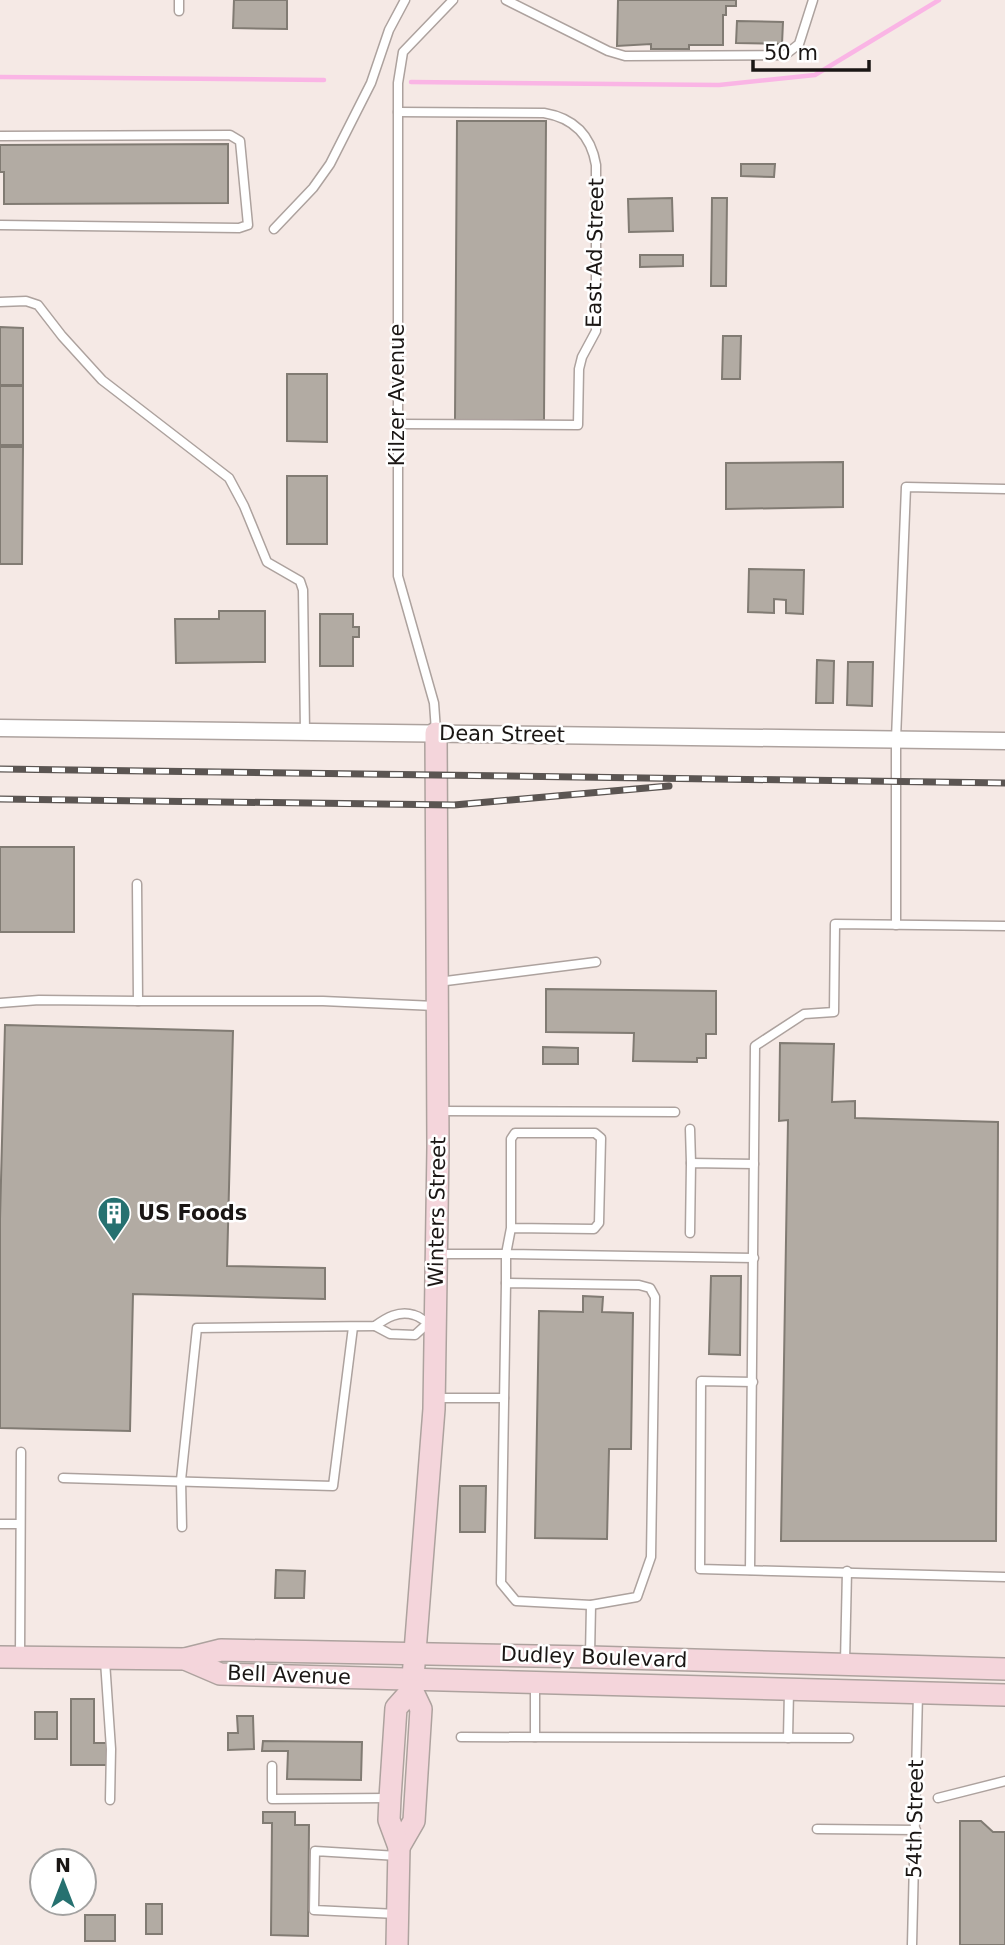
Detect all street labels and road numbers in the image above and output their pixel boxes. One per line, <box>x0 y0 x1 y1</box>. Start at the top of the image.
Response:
street label: East Ad Street <box>582 178 608 328</box>
street label: Kilzer Avenue <box>385 324 409 466</box>
street label: Dean Street <box>439 721 565 747</box>
street label: Winters Street <box>424 1136 450 1288</box>
street label: Dudley Boulevard <box>500 1642 688 1672</box>
street label: Bell Avenue <box>227 1661 351 1689</box>
street label: 54th Street <box>902 1759 928 1879</box>

